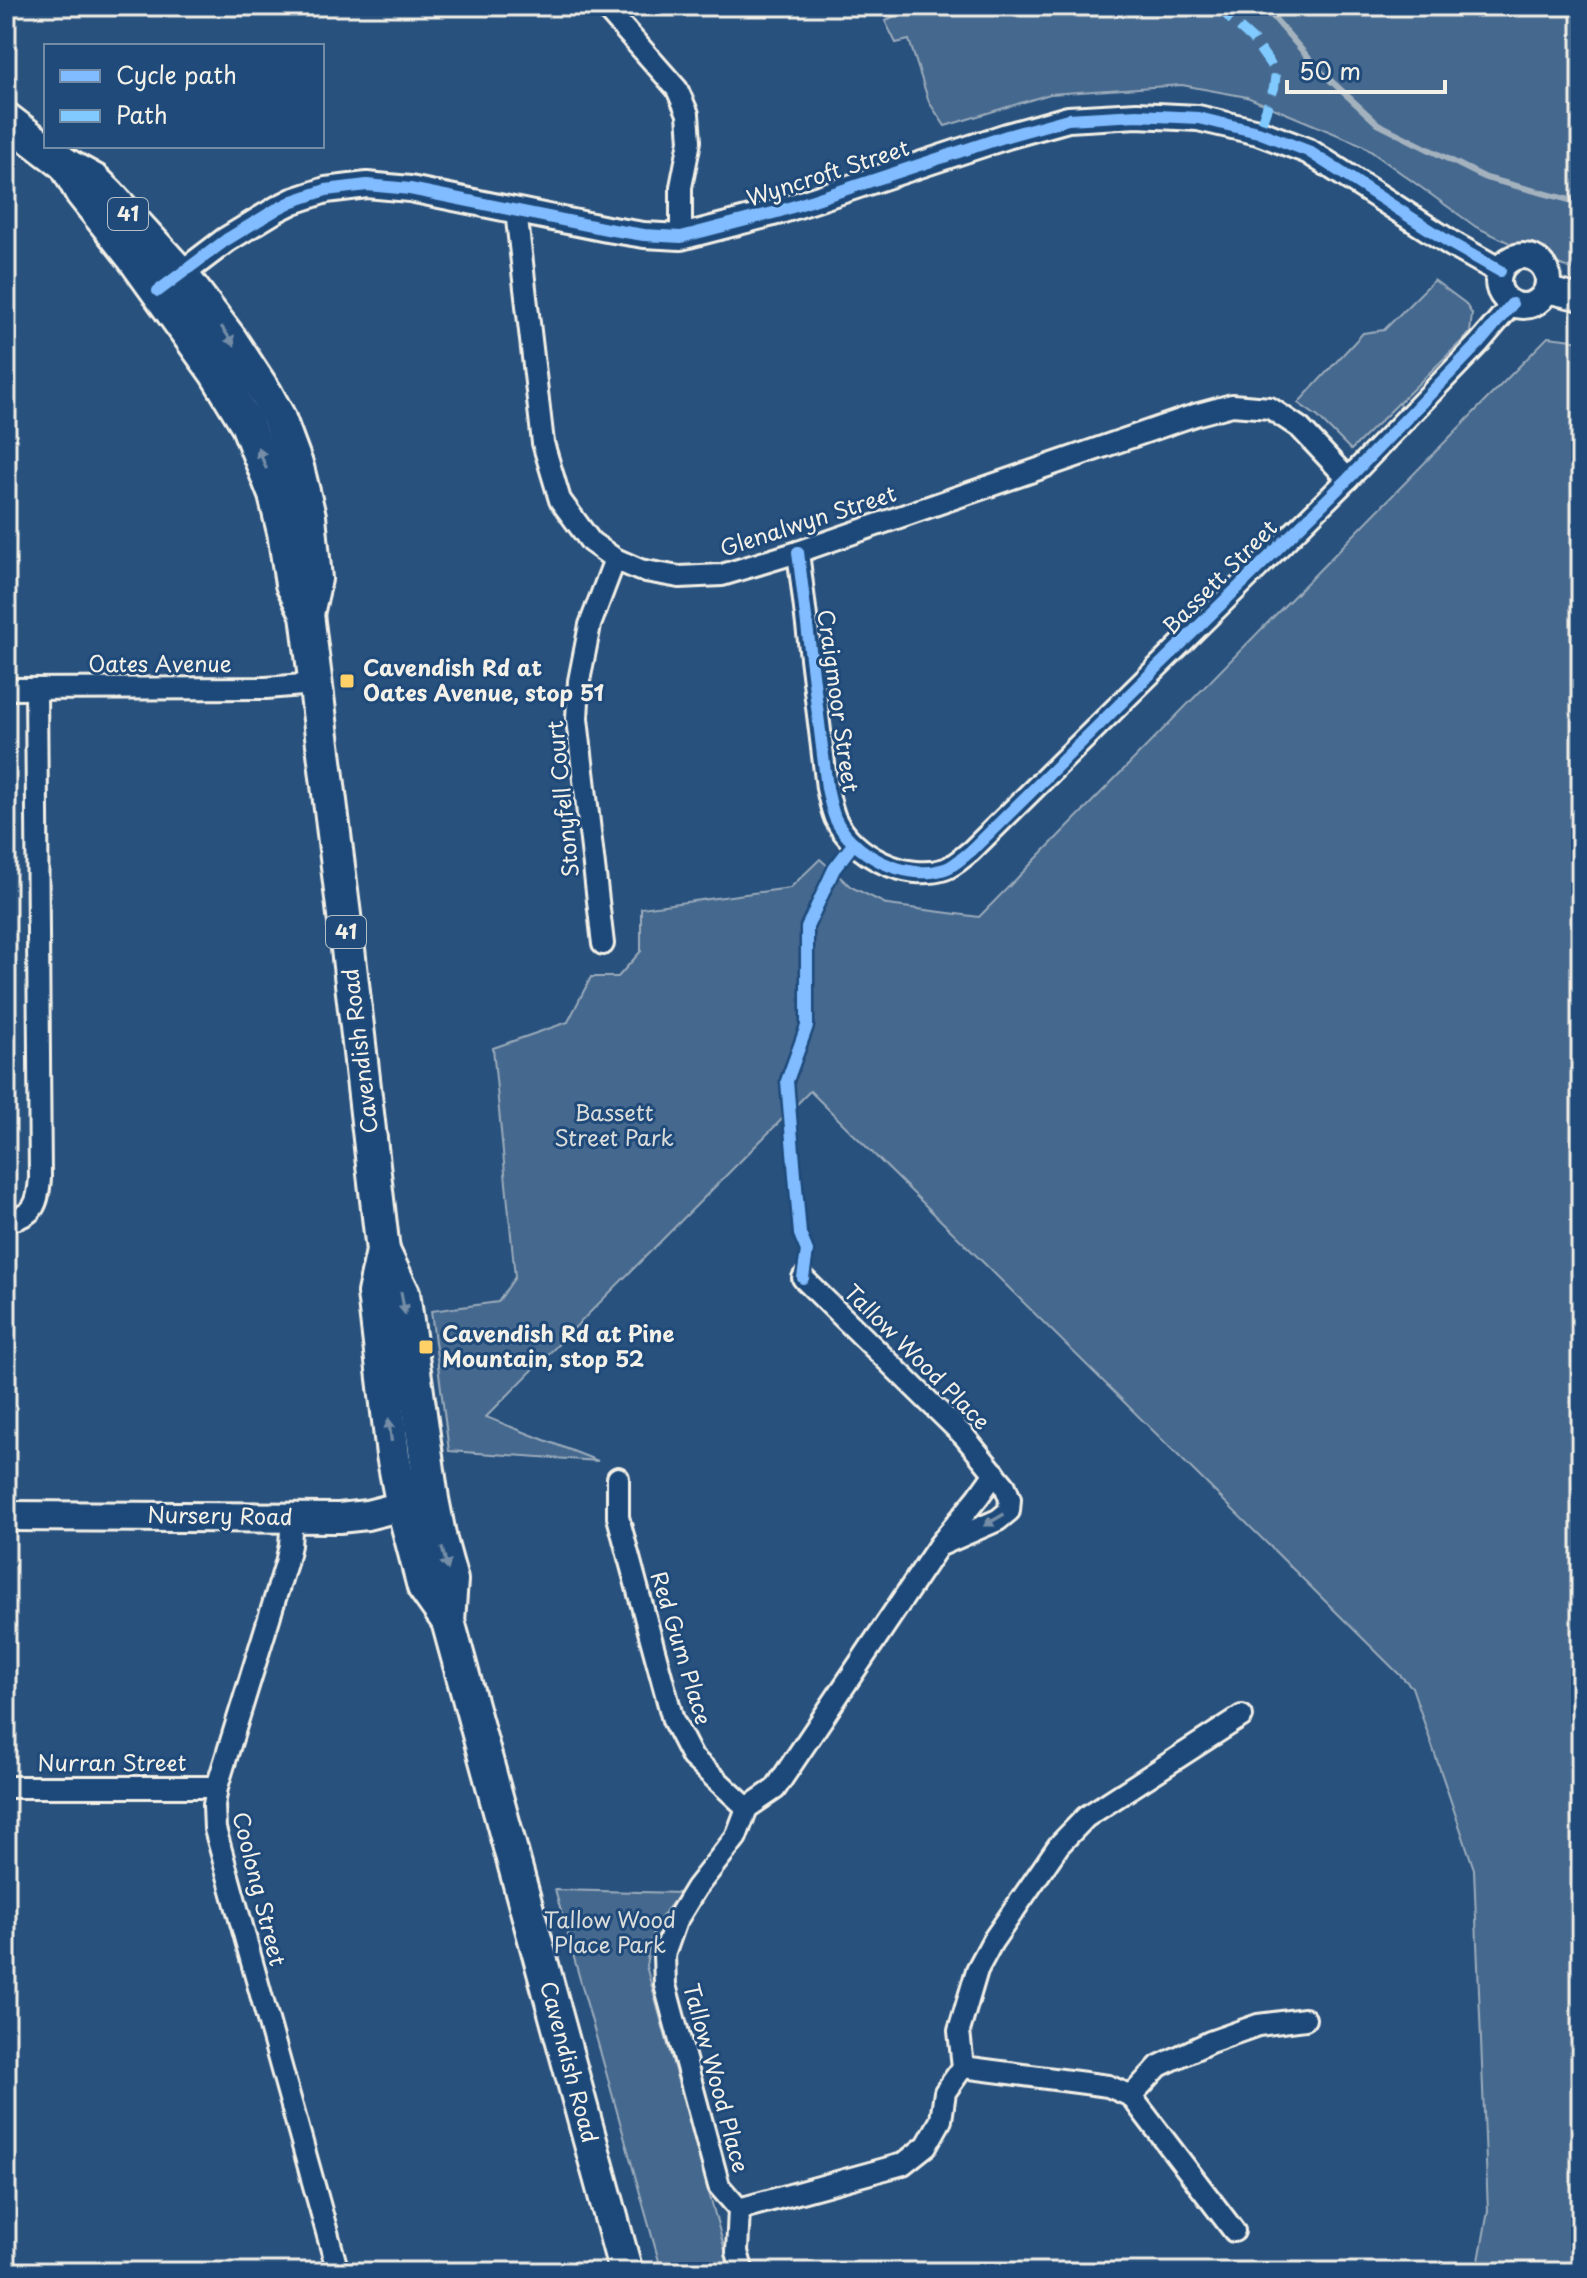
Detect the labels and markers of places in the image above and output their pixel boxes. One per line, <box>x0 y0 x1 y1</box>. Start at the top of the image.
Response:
place label: Cavendish Rd at Oates Avenue, stop 51 <box>363 650 604 708</box>
marker: Cavendish Rd at Oates Avenue, stop 51 <box>338 672 356 690</box>
place label: Cavendish Rd at Pine Mountain, stop 52 <box>442 1316 674 1374</box>
marker: Cavendish Rd at Pine Mountain, stop 52 <box>417 1338 435 1356</box>

